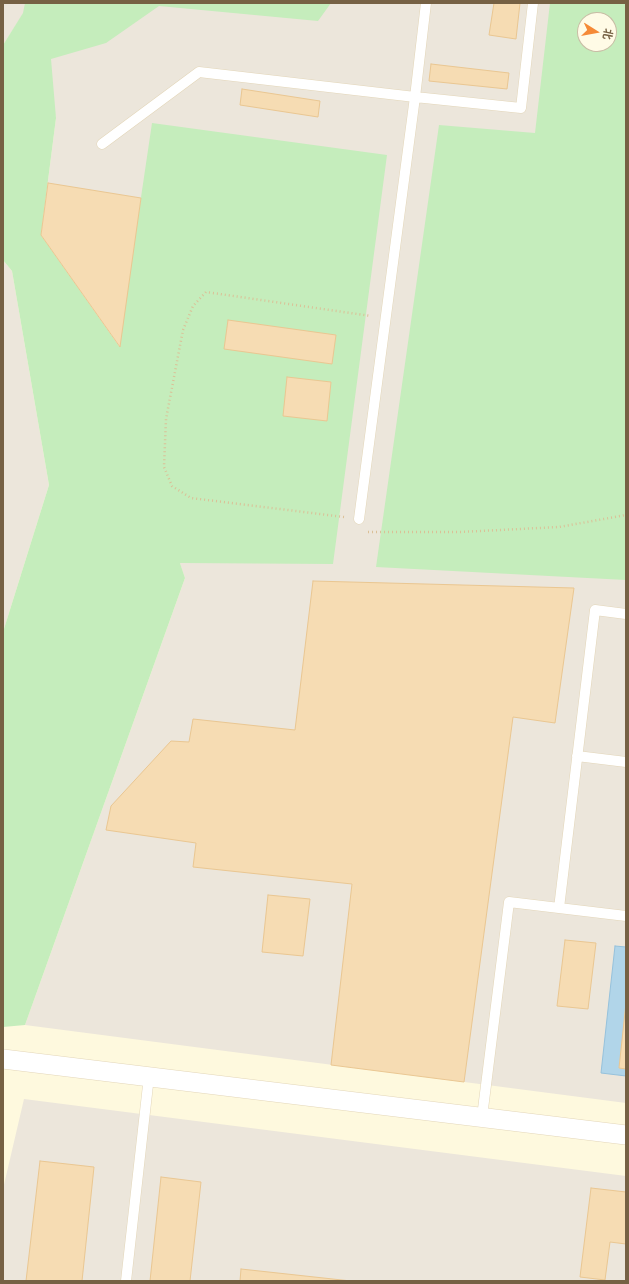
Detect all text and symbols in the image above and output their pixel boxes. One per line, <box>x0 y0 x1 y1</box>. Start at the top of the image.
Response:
north arrow <box>577 12 617 52</box>
text: 北 <box>600 27 616 41</box>

